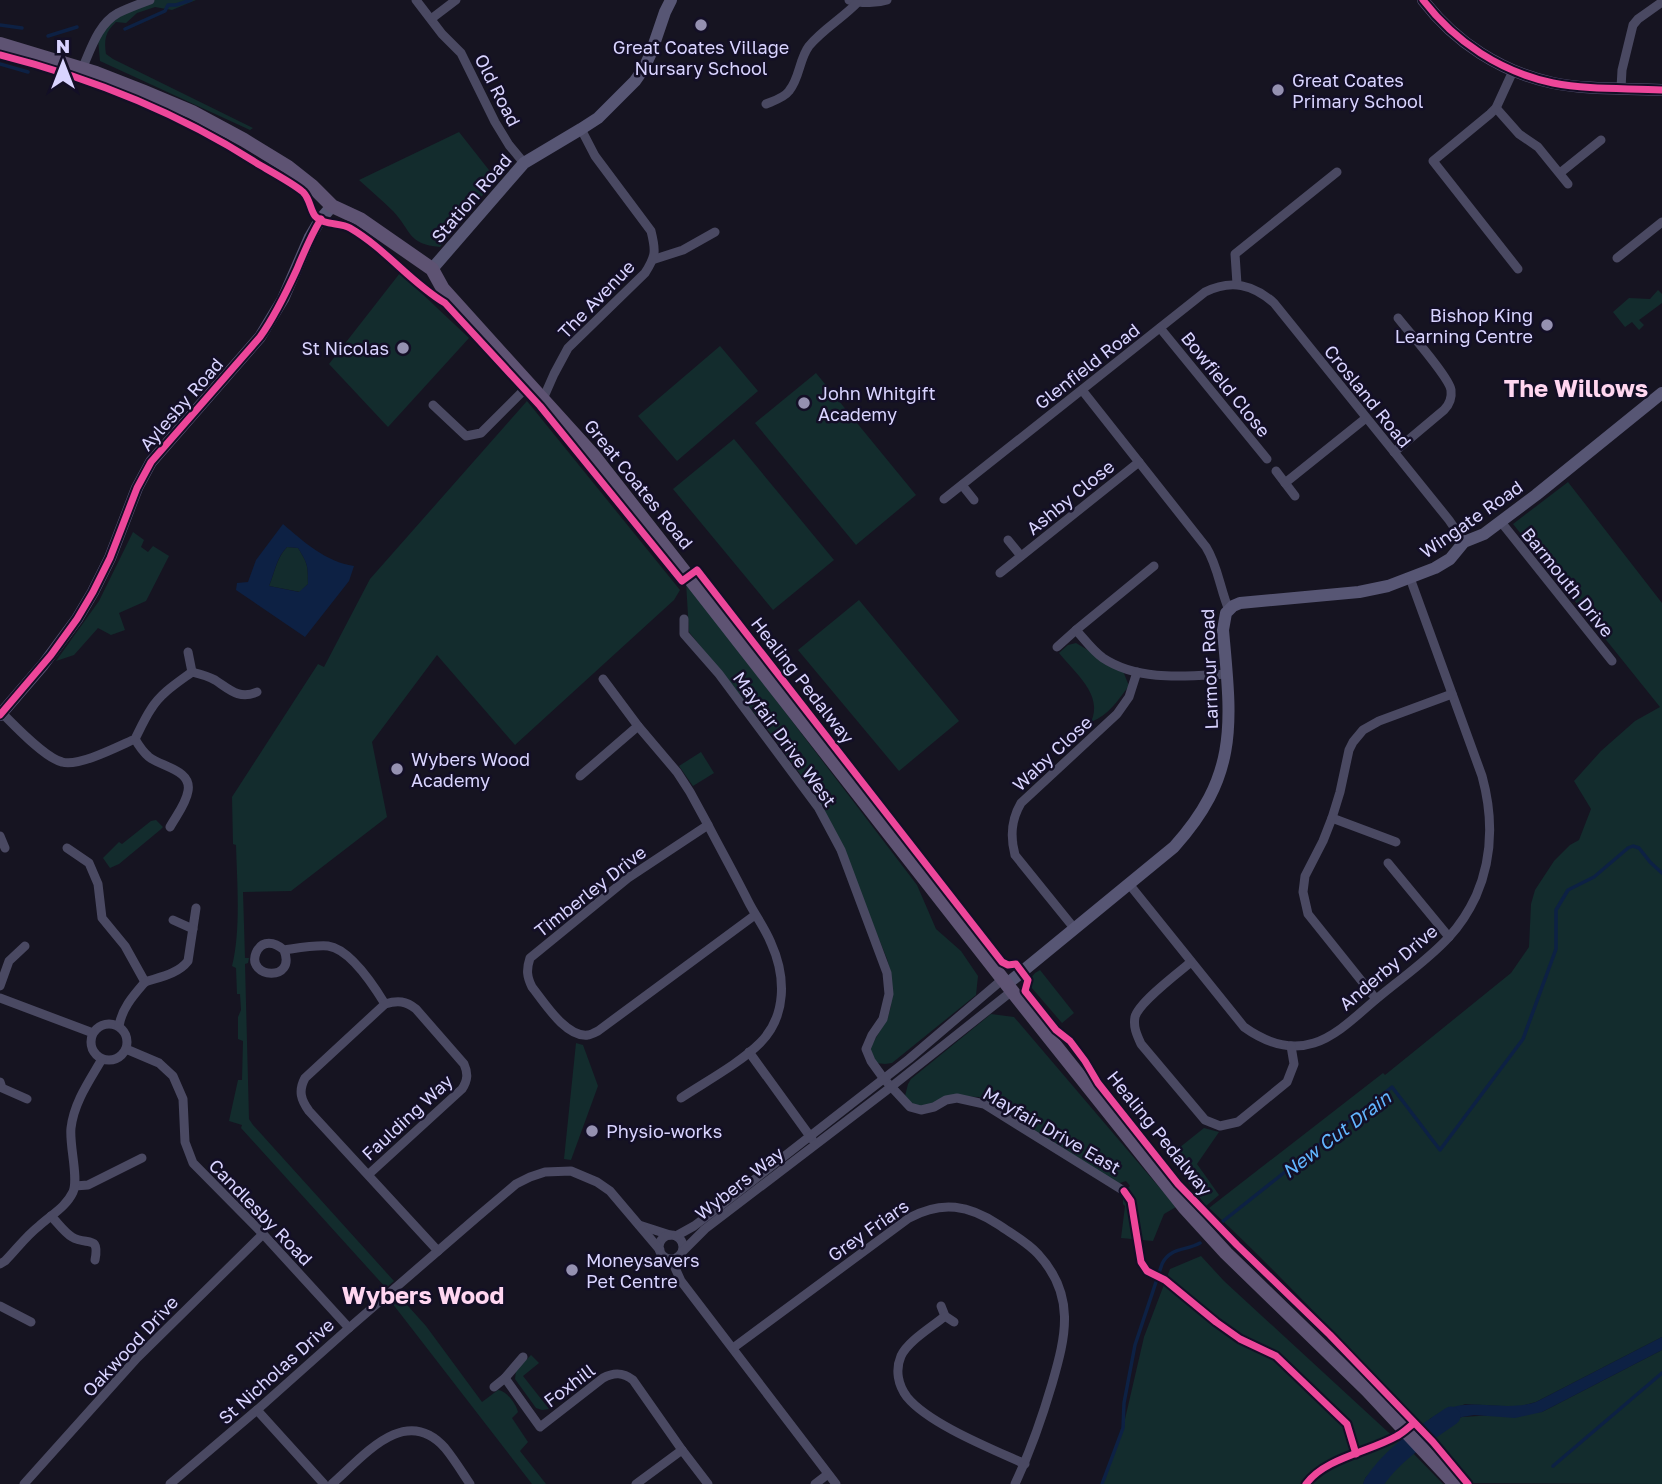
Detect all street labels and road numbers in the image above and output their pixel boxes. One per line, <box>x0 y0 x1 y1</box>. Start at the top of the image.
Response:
street label: Old Road <box>470 50 526 130</box>
street label: Station Road <box>426 149 516 247</box>
street label: The Avenue <box>553 255 639 343</box>
street label: Glenfield Road <box>1030 318 1144 414</box>
street label: Bowfield Close <box>1177 327 1275 441</box>
street label: Crosland Road <box>1320 340 1416 452</box>
street label: Aylesby Road <box>135 353 227 455</box>
street label: Great Coates Road <box>580 415 698 553</box>
street label: Ashby Close <box>1022 455 1118 539</box>
street label: Wingate Road <box>1415 475 1527 563</box>
street label: Barmouth Drive <box>1517 523 1619 641</box>
street label: Larmour Road <box>1196 608 1222 730</box>
street label: Healing Pedalway <box>747 612 859 748</box>
street label: Mayfair Drive West <box>729 667 841 811</box>
street label: Waby Close <box>1008 711 1096 795</box>
street label: Timberley Drive <box>530 841 650 941</box>
street label: Anderby Drive <box>1334 920 1442 1014</box>
street label: Healing Pedalway <box>1103 1066 1217 1200</box>
street label: Faulding Way <box>357 1069 457 1165</box>
street label: Mayfair Drive East <box>979 1082 1125 1178</box>
street label: Wybers Way <box>690 1142 788 1224</box>
street label: Candlesby Road <box>205 1154 317 1270</box>
street label: Grey Friars <box>823 1194 913 1266</box>
street label: Oakwood Drive <box>78 1291 182 1401</box>
street label: St Nicholas Drive <box>214 1313 338 1429</box>
street label: Foxhill <box>539 1359 599 1411</box>

